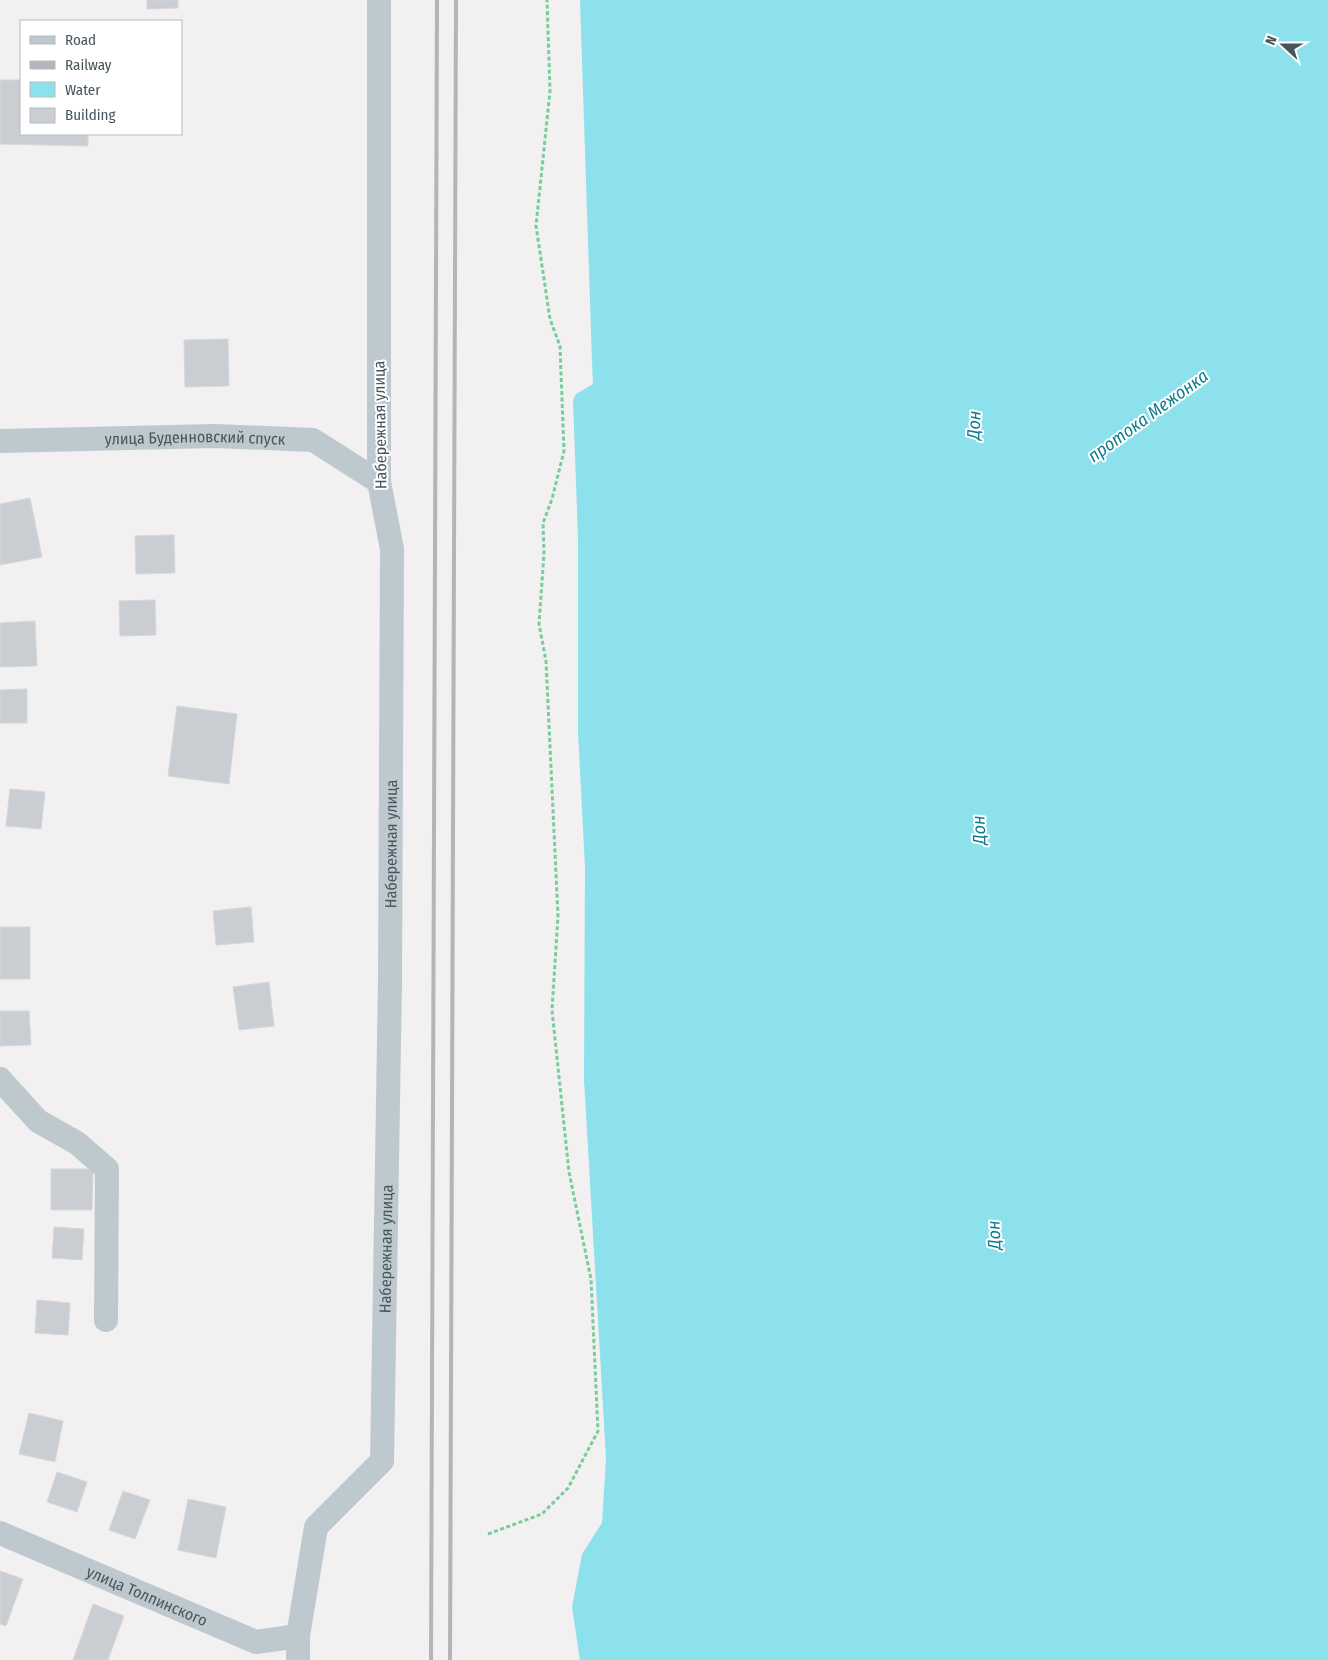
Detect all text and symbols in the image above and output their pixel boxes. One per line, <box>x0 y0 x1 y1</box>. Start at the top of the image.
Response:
legend <box>20 20 182 135</box>
north arrow <box>1258 20 1308 70</box>
text: Road <box>65 31 96 49</box>
text: N <box>1262 34 1281 47</box>
text: Railway <box>65 56 112 74</box>
text: Water <box>65 81 101 99</box>
text: Building <box>65 106 116 124</box>
street label: Набережная улица <box>369 360 391 489</box>
water label: протока Межонка <box>1083 365 1213 467</box>
water label: Дон <box>962 410 986 442</box>
street label: улица Буденновский спуск <box>104 426 286 448</box>
street label: Набережная улица <box>381 779 400 908</box>
water label: Дон <box>968 815 991 847</box>
street label: Набережная улица <box>375 1184 396 1313</box>
water label: Дон <box>983 1220 1006 1252</box>
street label: улица Толпинского <box>84 1562 210 1630</box>

